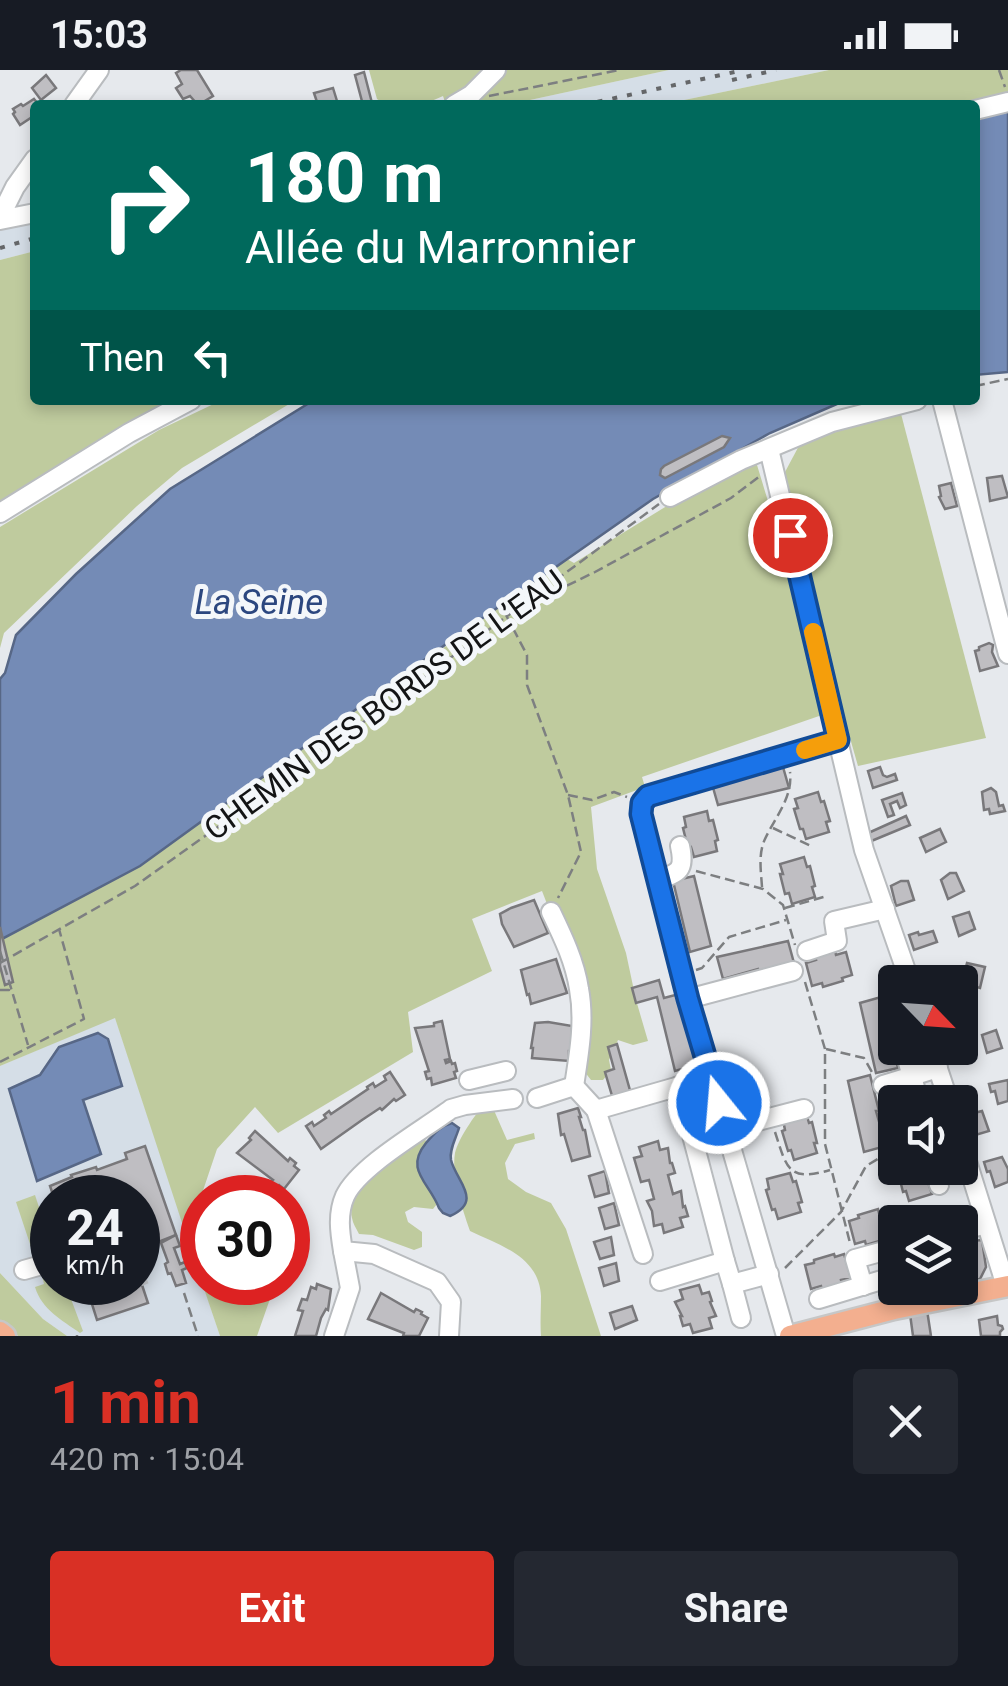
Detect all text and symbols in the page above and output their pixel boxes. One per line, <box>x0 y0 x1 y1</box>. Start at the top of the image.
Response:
text: 15:03 <box>50 13 148 57</box>
text: 180 m <box>245 137 444 219</box>
icon: right <box>80 140 210 270</box>
text: Allée du Marronnier <box>245 221 636 274</box>
icon: left <box>185 330 240 385</box>
text: Then <box>80 336 165 380</box>
pin <box>748 493 833 578</box>
icon: arrive <box>763 508 818 563</box>
street label: CHEMIN DES BORDS DE L’EAU <box>197 562 571 848</box>
water label: La Seine <box>195 582 323 623</box>
north arrow <box>878 965 978 1065</box>
map controls <box>878 965 978 1305</box>
position arrow <box>667 1051 771 1155</box>
button: sound <box>878 1085 978 1185</box>
speed limit sign: 30 <box>180 1175 310 1305</box>
text: 24 <box>66 1199 124 1257</box>
button: layers <box>878 1205 978 1305</box>
text: km/h <box>66 1251 124 1280</box>
text: 1 min <box>50 1367 201 1438</box>
button: close <box>853 1369 958 1474</box>
text: 420 m · 15:04 <box>50 1440 244 1478</box>
button: Exit <box>50 1551 494 1666</box>
button: Share <box>514 1551 958 1666</box>

